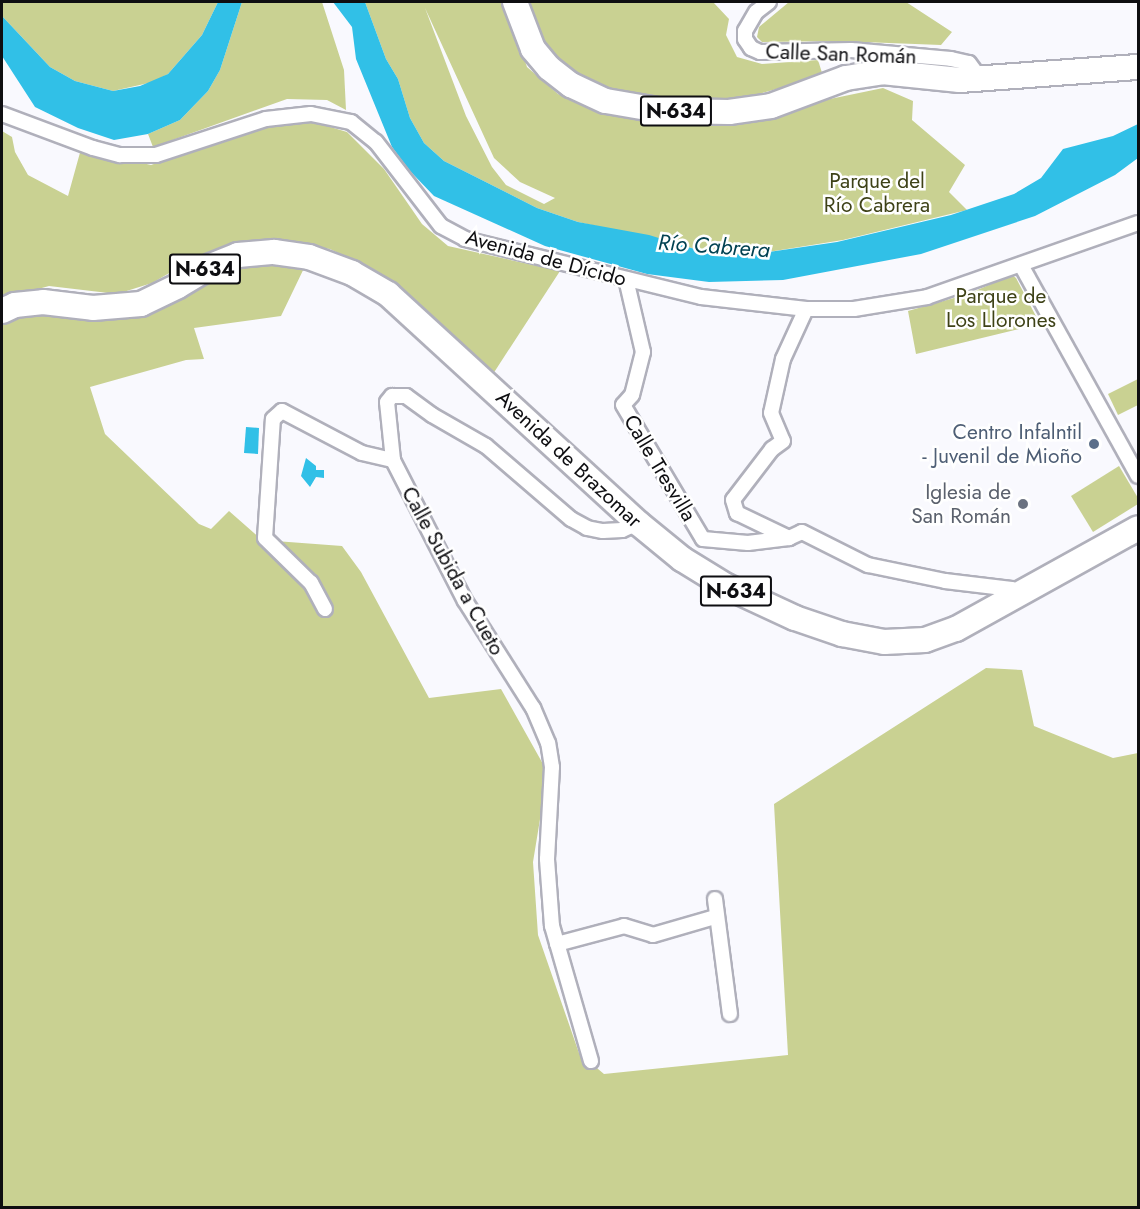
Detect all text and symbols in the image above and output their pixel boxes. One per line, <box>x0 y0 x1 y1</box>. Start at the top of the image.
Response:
street label: Calle San Román <box>765 39 917 69</box>
road number: N-634 <box>638 94 714 128</box>
park label: Parque del Río Cabrera <box>824 168 930 218</box>
street label: Avenida de Dícido <box>463 224 629 292</box>
water label: Río Cabrera <box>657 229 771 263</box>
road number: N-634 <box>168 252 242 286</box>
park label: Parque de Los Llorones <box>946 283 1056 333</box>
street label: Avenida de Brazomar <box>491 385 647 533</box>
street label: Calle Tresvilla <box>618 410 702 526</box>
place label: Centro Infalntil - Juvenil de Mioño <box>922 419 1082 469</box>
marker: Centro Infalntil - Juvenil de Mioño <box>1087 437 1101 451</box>
place label: Iglesia de San Román <box>911 479 1011 529</box>
street label: Calle Subida a Cueto <box>396 482 510 660</box>
marker: Iglesia de San Román <box>1016 497 1030 511</box>
road number: N-634 <box>698 574 774 608</box>

